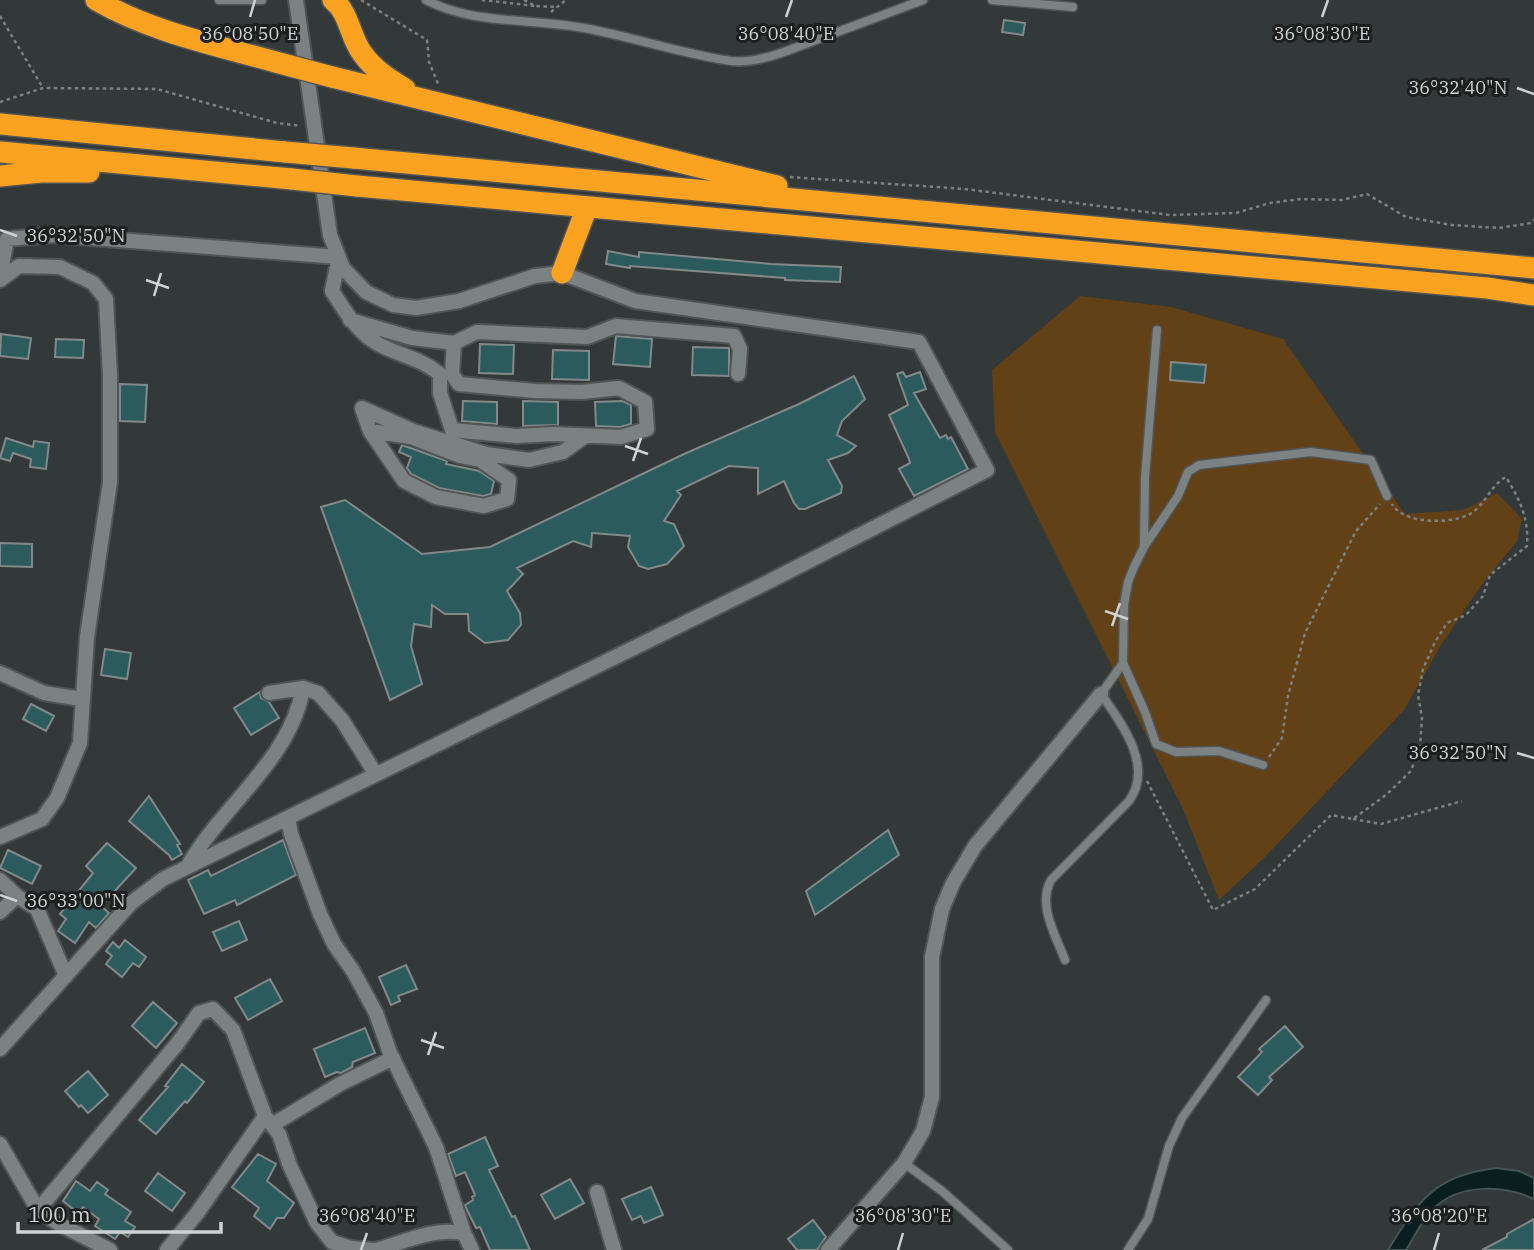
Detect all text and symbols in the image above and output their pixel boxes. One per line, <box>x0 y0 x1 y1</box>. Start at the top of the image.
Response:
text: 36°08'50"E <box>202 22 298 45</box>
text: 36°08'40"E <box>738 22 834 45</box>
text: 36°08'30"E <box>1274 22 1370 45</box>
text: 36°32'40"N <box>1409 76 1508 99</box>
text: 36°32'50"N <box>27 224 126 247</box>
text: 36°32'50"N <box>1409 741 1508 764</box>
text: 36°33'00"N <box>27 889 126 912</box>
scale bar <box>18 1190 220 1234</box>
text: 100 m <box>28 1200 91 1228</box>
text: 36°08'40"E <box>319 1204 415 1227</box>
text: 36°08'30"E <box>855 1204 951 1227</box>
text: 36°08'20"E <box>1391 1204 1487 1227</box>

